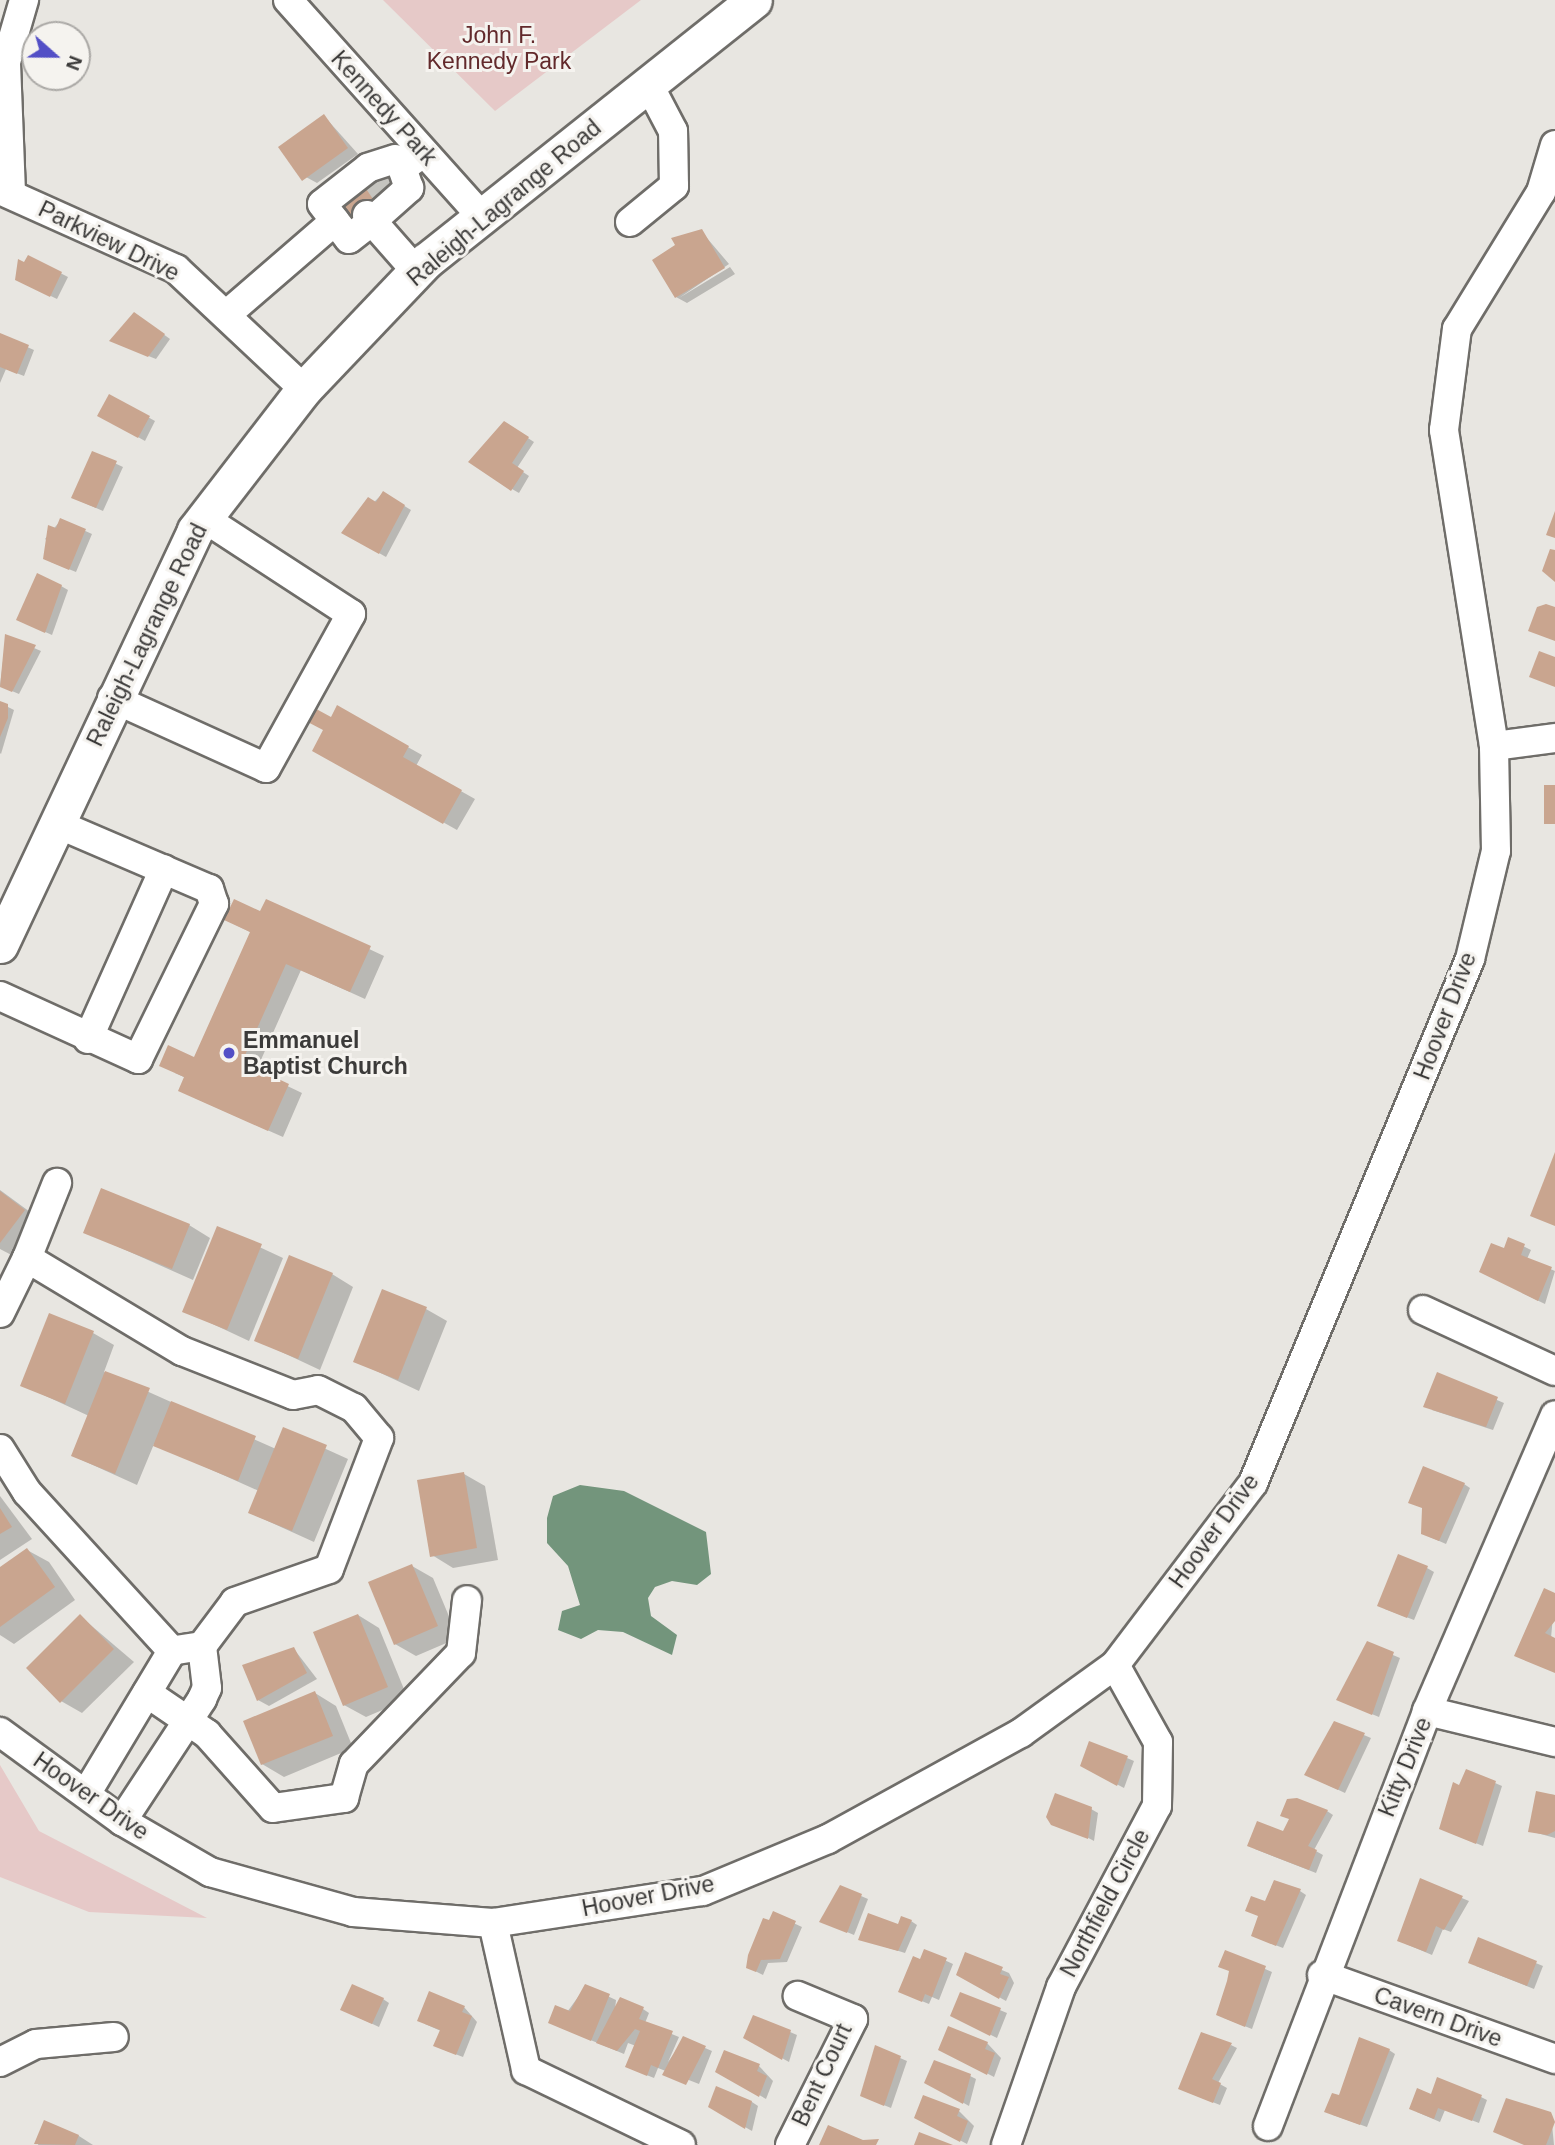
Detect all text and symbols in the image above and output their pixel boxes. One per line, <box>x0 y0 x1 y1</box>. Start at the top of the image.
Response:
north arrow <box>21 21 91 91</box>
park label: John F. Kennedy Park <box>427 21 571 75</box>
street label: Kennedy Park <box>325 45 443 171</box>
text: N <box>62 53 86 73</box>
street label: Raleigh-Lagrange Road <box>402 114 606 292</box>
street label: Parkview Drive <box>34 195 184 287</box>
street label: Raleigh-Lagrange Road <box>81 519 213 751</box>
street label: Hoover Drive <box>1408 948 1482 1084</box>
place label: Emmanuel Baptist Church <box>243 1026 408 1080</box>
marker: Emmanuel Baptist Church <box>221 1045 237 1061</box>
street label: Hoover Drive <box>1163 1469 1265 1593</box>
street label: Kitty Drive <box>1373 1713 1437 1821</box>
street label: Hoover Drive <box>28 1746 154 1846</box>
street label: Northfield Circle <box>1054 1824 1156 1982</box>
street label: Hoover Drive <box>579 1870 717 1922</box>
street label: Cavern Drive <box>1370 1981 1506 2053</box>
street label: Bent Court <box>786 2019 858 2131</box>

